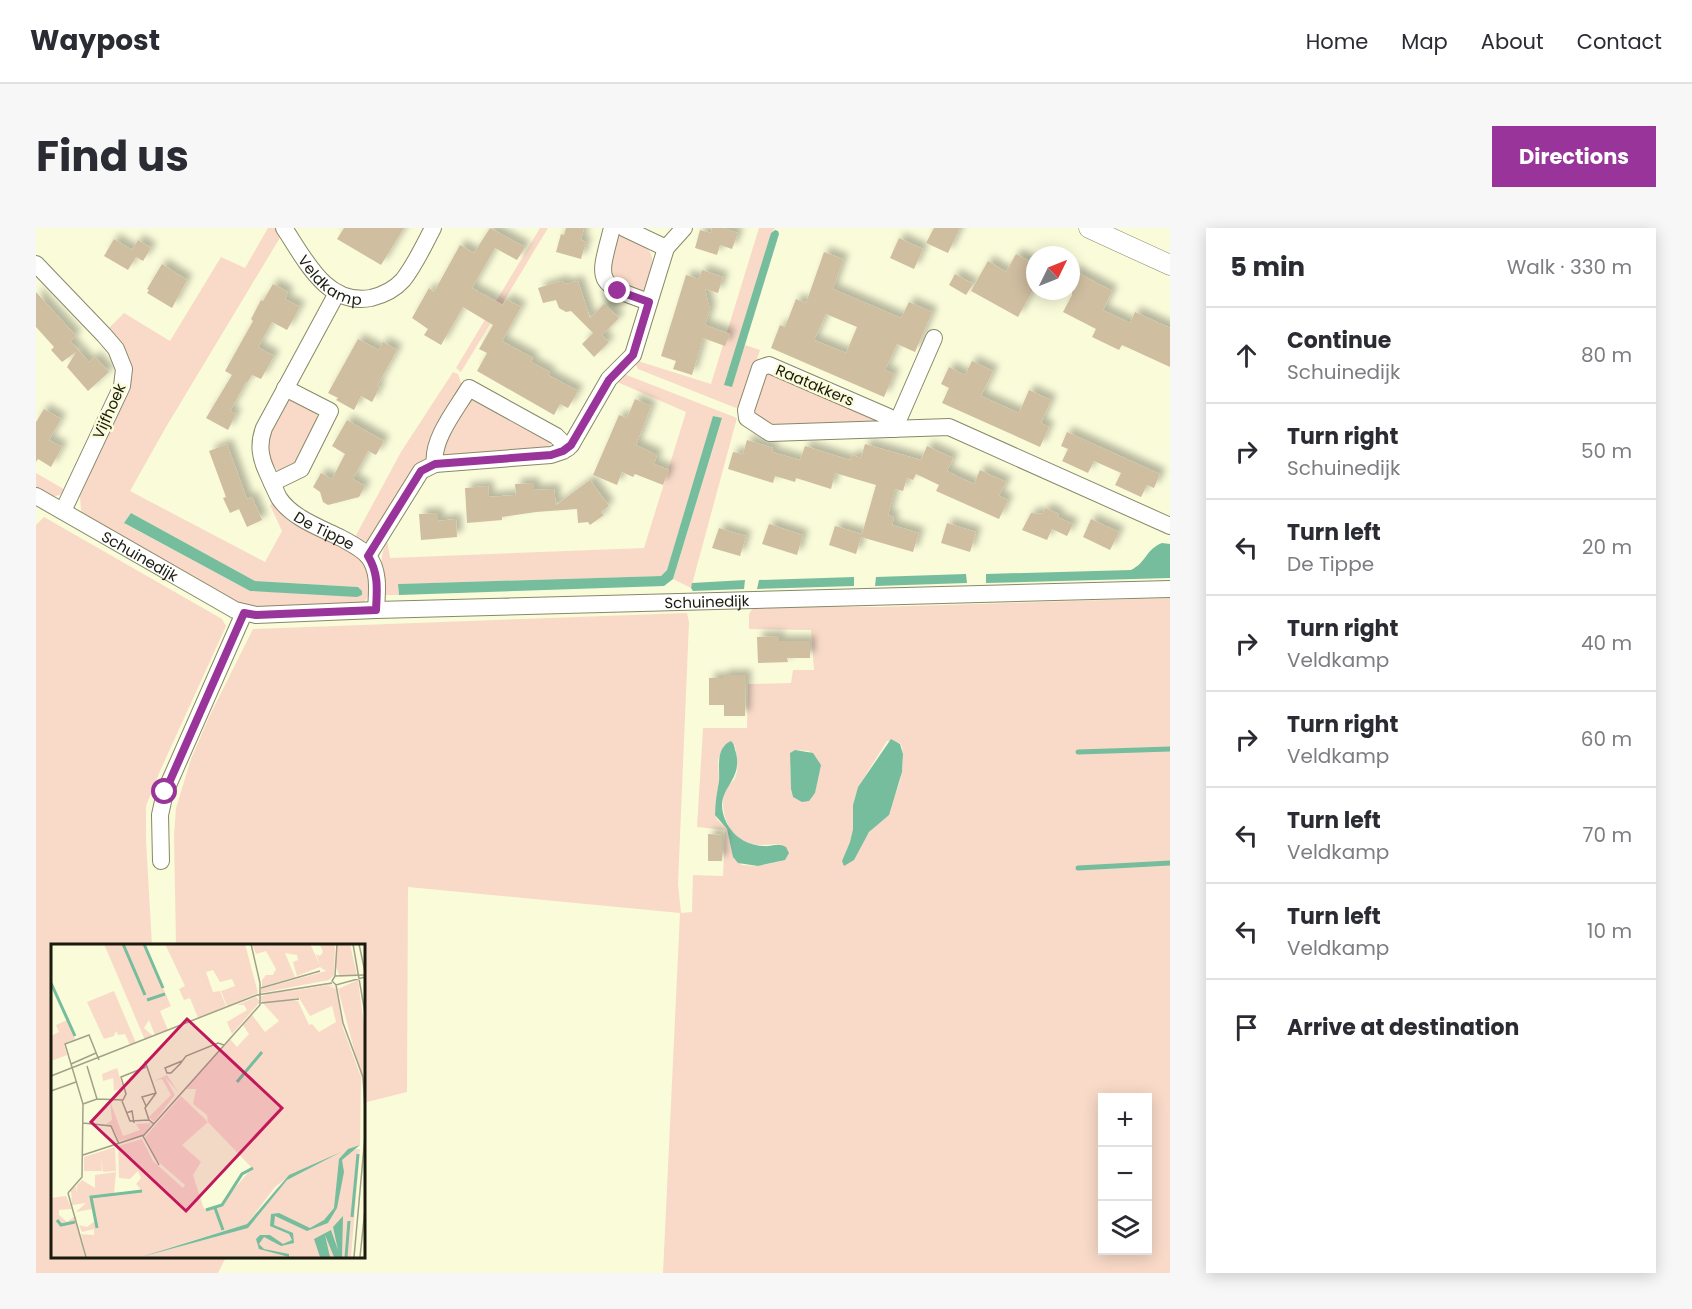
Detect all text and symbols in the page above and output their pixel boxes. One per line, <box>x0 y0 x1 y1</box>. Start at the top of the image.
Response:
text: Waypost <box>30 21 160 60</box>
text: Home <box>1306 27 1368 56</box>
text: Map <box>1401 27 1448 56</box>
text: About <box>1481 27 1544 56</box>
text: Contact <box>1577 27 1662 56</box>
button: Directions <box>1492 126 1656 187</box>
text: Find us <box>36 127 189 186</box>
north arrow <box>1026 246 1080 300</box>
text: 5 min <box>1230 249 1305 285</box>
street label: Veldkamp <box>294 250 363 310</box>
text: Walk · 330 m <box>1507 253 1632 281</box>
route end <box>604 277 630 303</box>
text: Continue <box>1287 325 1391 356</box>
icon: ahead <box>1230 339 1263 372</box>
text: 80 m <box>1581 341 1632 369</box>
text: Schuinedijk <box>1287 358 1400 386</box>
street label: Raatakkers <box>773 359 858 411</box>
street label: Vijfhoek <box>87 380 131 442</box>
text: Turn right <box>1287 421 1398 452</box>
icon: right <box>1230 435 1263 468</box>
text: 50 m <box>1581 437 1632 465</box>
text: Schuinedijk <box>1287 454 1400 482</box>
street label: De Tippe <box>290 506 359 554</box>
text: Turn left <box>1287 517 1381 548</box>
street label: Schuinedijk <box>98 525 182 586</box>
icon: left <box>1230 531 1263 564</box>
text: 20 m <box>1582 533 1632 561</box>
text: De Tippe <box>1287 550 1374 578</box>
street label: Schuinedijk <box>664 590 750 613</box>
text: Turn right <box>1287 613 1398 644</box>
icon: right <box>1230 627 1263 660</box>
text: 40 m <box>1581 629 1632 657</box>
text: Veldkamp <box>1287 646 1389 674</box>
text: Turn right <box>1287 709 1398 740</box>
icon: right <box>1230 723 1263 756</box>
text: 60 m <box>1581 725 1632 753</box>
text: Veldkamp <box>1287 742 1389 770</box>
route start <box>151 778 177 804</box>
text: Turn left <box>1287 805 1381 836</box>
icon: left <box>1230 819 1263 852</box>
text: 70 m <box>1583 821 1632 849</box>
text: Veldkamp <box>1287 838 1389 866</box>
text: Turn left <box>1287 901 1381 932</box>
icon: left <box>1230 915 1263 948</box>
text: 10 m <box>1587 917 1632 945</box>
text: Veldkamp <box>1287 934 1389 962</box>
inset map <box>51 944 364 1258</box>
icon: arrive <box>1230 1011 1263 1044</box>
text: Arrive at destination <box>1287 1012 1519 1043</box>
map controls <box>1098 1093 1152 1255</box>
button: + <box>1098 1093 1152 1147</box>
button: − <box>1098 1147 1152 1201</box>
button: layers <box>1098 1201 1152 1255</box>

